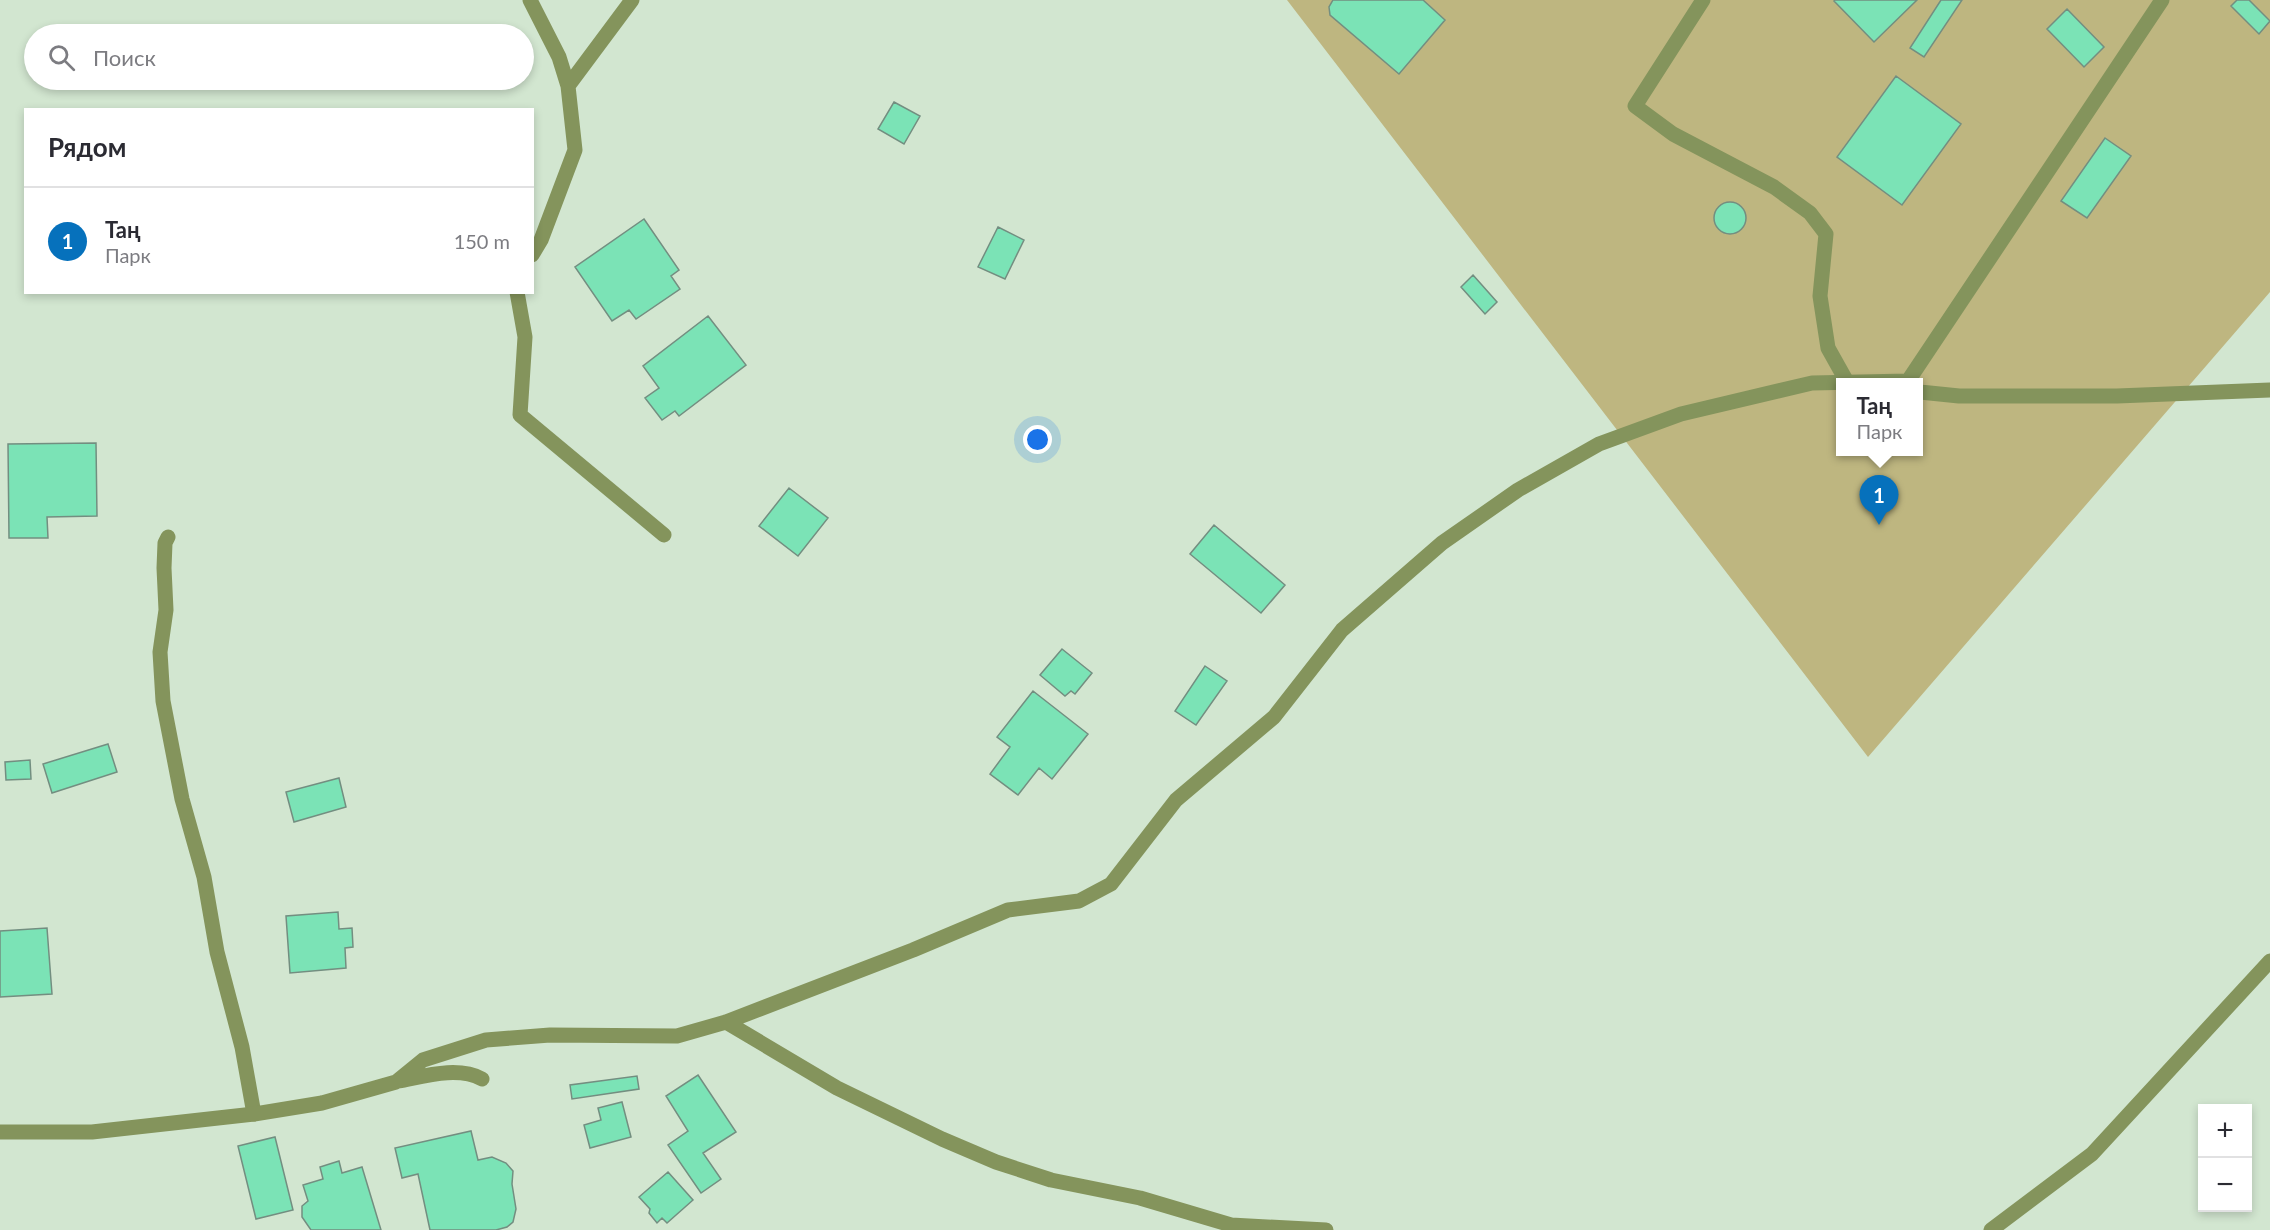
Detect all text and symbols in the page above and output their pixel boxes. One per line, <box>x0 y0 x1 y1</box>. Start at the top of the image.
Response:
search box <box>24 24 534 90</box>
icon: search <box>45 41 78 74</box>
text: Поиск <box>93 44 156 71</box>
text: Рядом <box>48 131 126 163</box>
text: Таң <box>105 216 141 243</box>
text: 1 <box>62 229 73 253</box>
text: 150 m <box>454 229 510 253</box>
text: Парк <box>105 243 151 267</box>
popup <box>1836 378 1923 456</box>
text: Таң <box>1857 392 1892 419</box>
text: Парк <box>1857 419 1902 443</box>
your location <box>1023 425 1052 454</box>
pin: 1 <box>1860 476 1898 525</box>
map controls <box>2198 1104 2252 1212</box>
button: + <box>2198 1104 2252 1158</box>
button: − <box>2198 1158 2252 1212</box>

